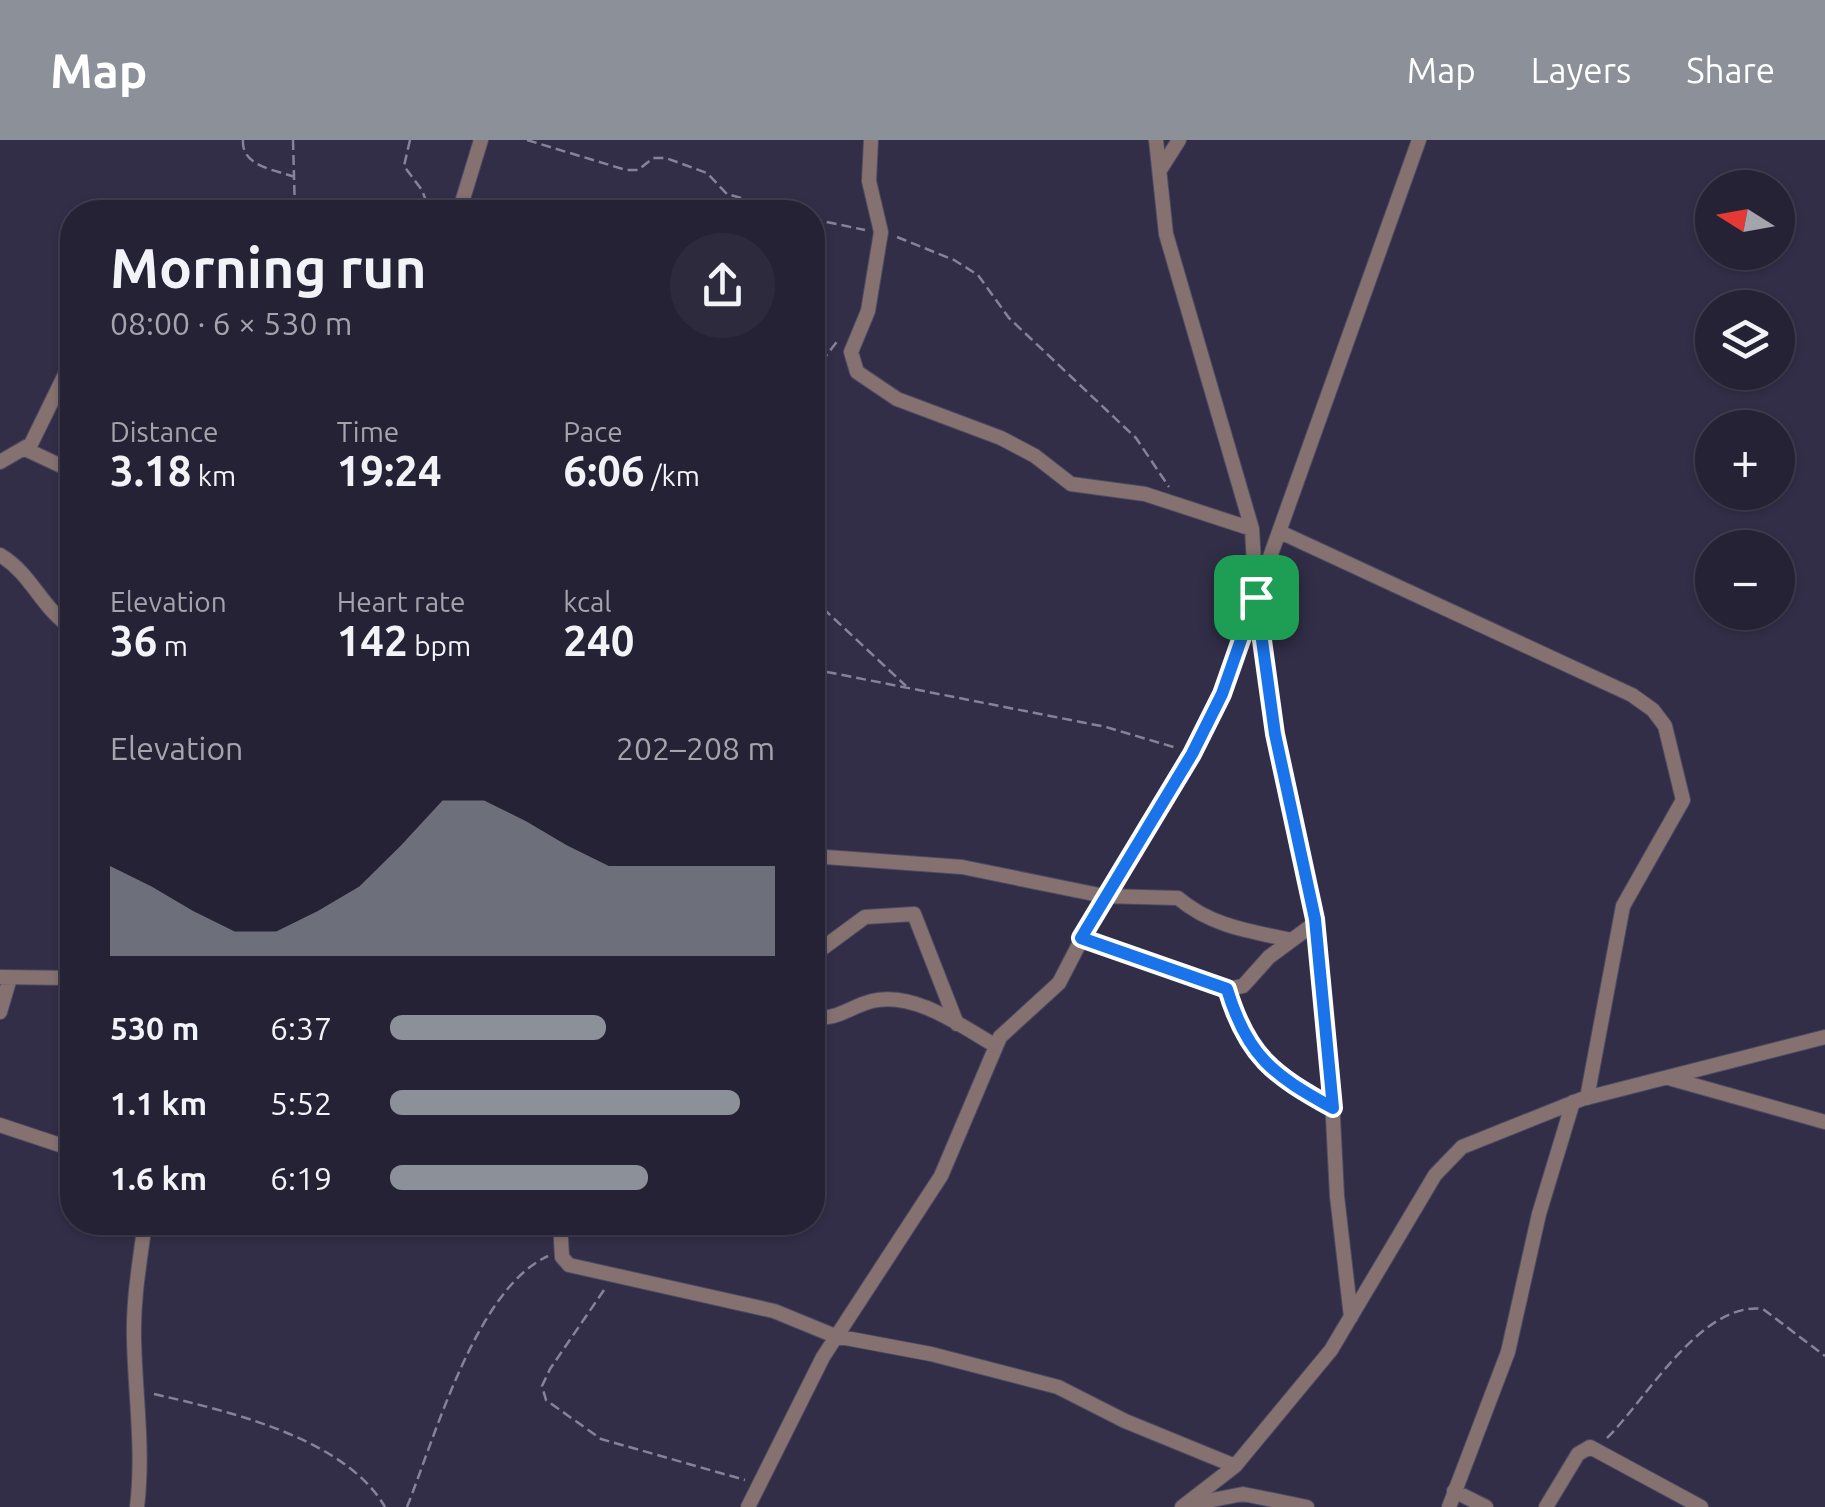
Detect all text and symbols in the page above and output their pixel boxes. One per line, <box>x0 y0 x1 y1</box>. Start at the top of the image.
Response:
text: Map <box>50 43 148 97</box>
text: Map <box>1407 50 1476 90</box>
text: Layers <box>1531 50 1631 90</box>
text: Share <box>1686 50 1775 90</box>
north arrow <box>1695 170 1795 270</box>
map controls <box>1695 170 1795 630</box>
button: share <box>670 233 775 338</box>
text: Morning run <box>110 237 427 298</box>
button: layers <box>1695 290 1795 390</box>
text: 08:00 · 6 × 530 m <box>110 305 352 341</box>
button: + <box>1695 410 1795 510</box>
text: Distance <box>110 416 218 447</box>
text: Time <box>337 416 399 447</box>
text: Pace <box>563 416 623 447</box>
text: 3.18 <box>110 447 191 494</box>
text: 19:24 <box>337 447 442 494</box>
text: 6:06 <box>563 447 645 494</box>
text: km <box>191 460 236 491</box>
text: /km <box>645 460 700 491</box>
button: − <box>1695 530 1795 630</box>
pin <box>1214 555 1299 640</box>
icon: arrive <box>1229 570 1284 625</box>
text: Elevation <box>110 586 227 617</box>
text: Heart rate <box>337 586 465 617</box>
text: kcal <box>563 586 612 617</box>
text: 36 <box>110 617 157 664</box>
text: 142 <box>337 617 408 664</box>
text: 240 <box>563 617 634 664</box>
text: m <box>157 630 188 661</box>
text: bpm <box>408 630 471 661</box>
text: Elevation <box>110 730 243 766</box>
text: 202–208 m <box>616 730 775 766</box>
text: 530 m <box>110 1010 199 1046</box>
text: 6:37 <box>270 1010 332 1046</box>
text: 1.1 km <box>110 1085 207 1121</box>
text: 5:52 <box>270 1085 332 1121</box>
text: 1.6 km <box>110 1160 207 1196</box>
text: 6:19 <box>270 1160 332 1196</box>

